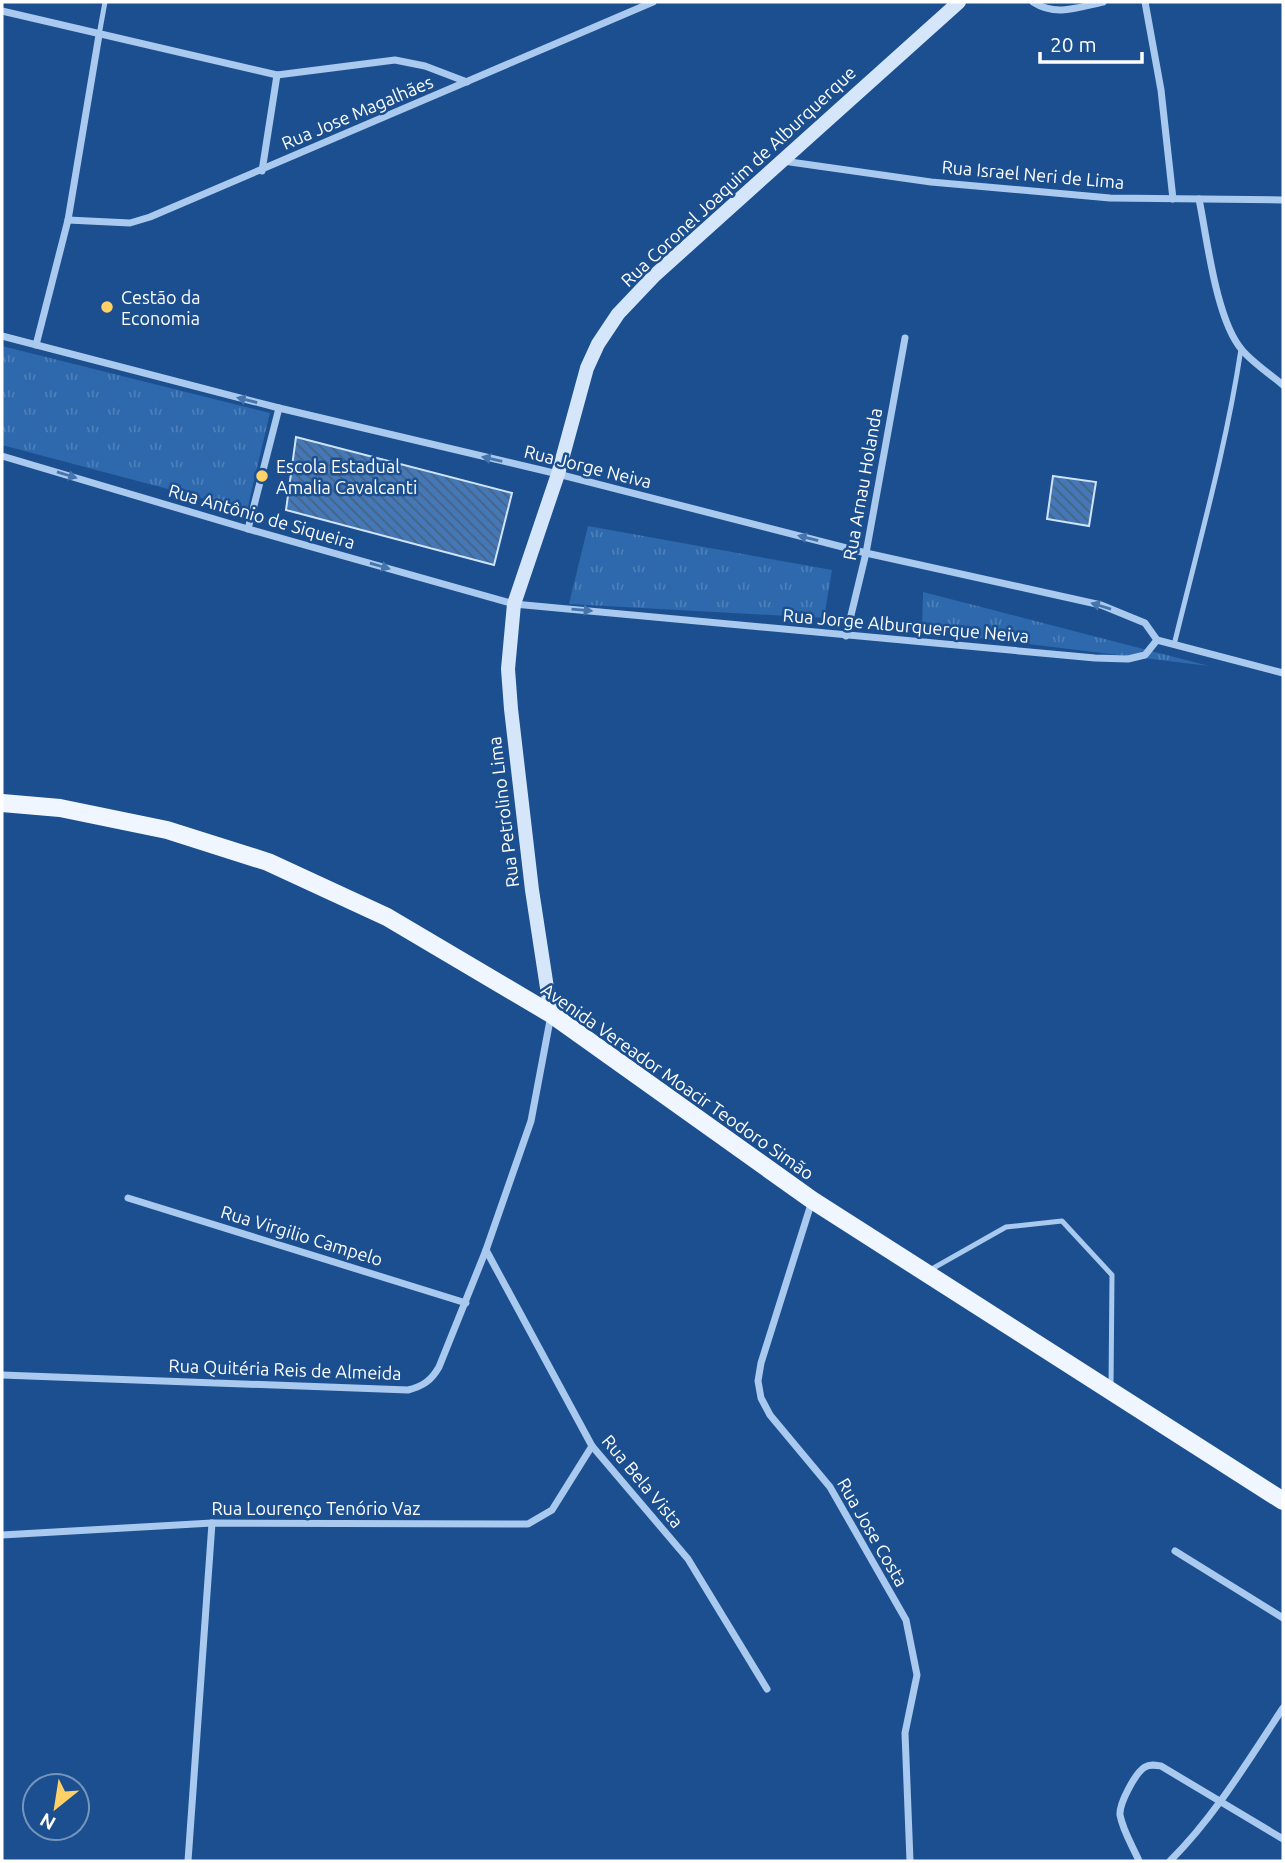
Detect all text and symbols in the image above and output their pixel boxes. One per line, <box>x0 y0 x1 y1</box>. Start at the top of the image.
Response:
scale bar <box>1040 21 1142 65</box>
text: 20 m <box>1050 32 1097 56</box>
street label: Rua Coronel Joaquim de Alburquerque <box>617 62 859 290</box>
street label: Rua Jose Magalhães <box>278 71 436 153</box>
street label: Rua Israel Neri de Lima <box>941 156 1125 192</box>
place label: Cestão da Economia <box>121 287 201 328</box>
marker: Cestão da Economia <box>99 299 115 315</box>
one-way arrow <box>236 394 258 405</box>
street label: Rua Arnau Holanda <box>839 406 885 562</box>
street label: Rua Jorge Neiva <box>522 440 654 492</box>
one-way arrow <box>481 453 503 464</box>
place label: Escola Estadual Amalia Cavalcanti <box>276 456 417 497</box>
marker: Escola Estadual Amalia Cavalcanti <box>254 468 270 484</box>
one-way arrow <box>57 471 78 481</box>
street label: Rua Antônio de Siqueira <box>166 480 358 552</box>
one-way arrow <box>797 532 819 543</box>
one-way arrow <box>369 561 391 572</box>
one-way arrow <box>1090 600 1111 610</box>
street label: Rua Jorge Alburquerque Neiva <box>782 604 1030 646</box>
one-way arrow <box>572 605 594 616</box>
street label: Rua Petrolino Lima <box>484 735 522 889</box>
street label: Avenida Vereador Moacir Teodoro Simão <box>538 979 818 1183</box>
street label: Rua Virgilio Campelo <box>219 1201 385 1269</box>
street label: Rua Quitéria Reis de Almeida <box>168 1355 402 1384</box>
street label: Rua Bela Vista <box>598 1431 688 1531</box>
street label: Rua Jose Costa <box>834 1474 912 1590</box>
street label: Rua Lourenço Tenório Vaz <box>211 1498 421 1518</box>
north arrow <box>21 1772 91 1842</box>
text: N <box>36 1809 59 1835</box>

